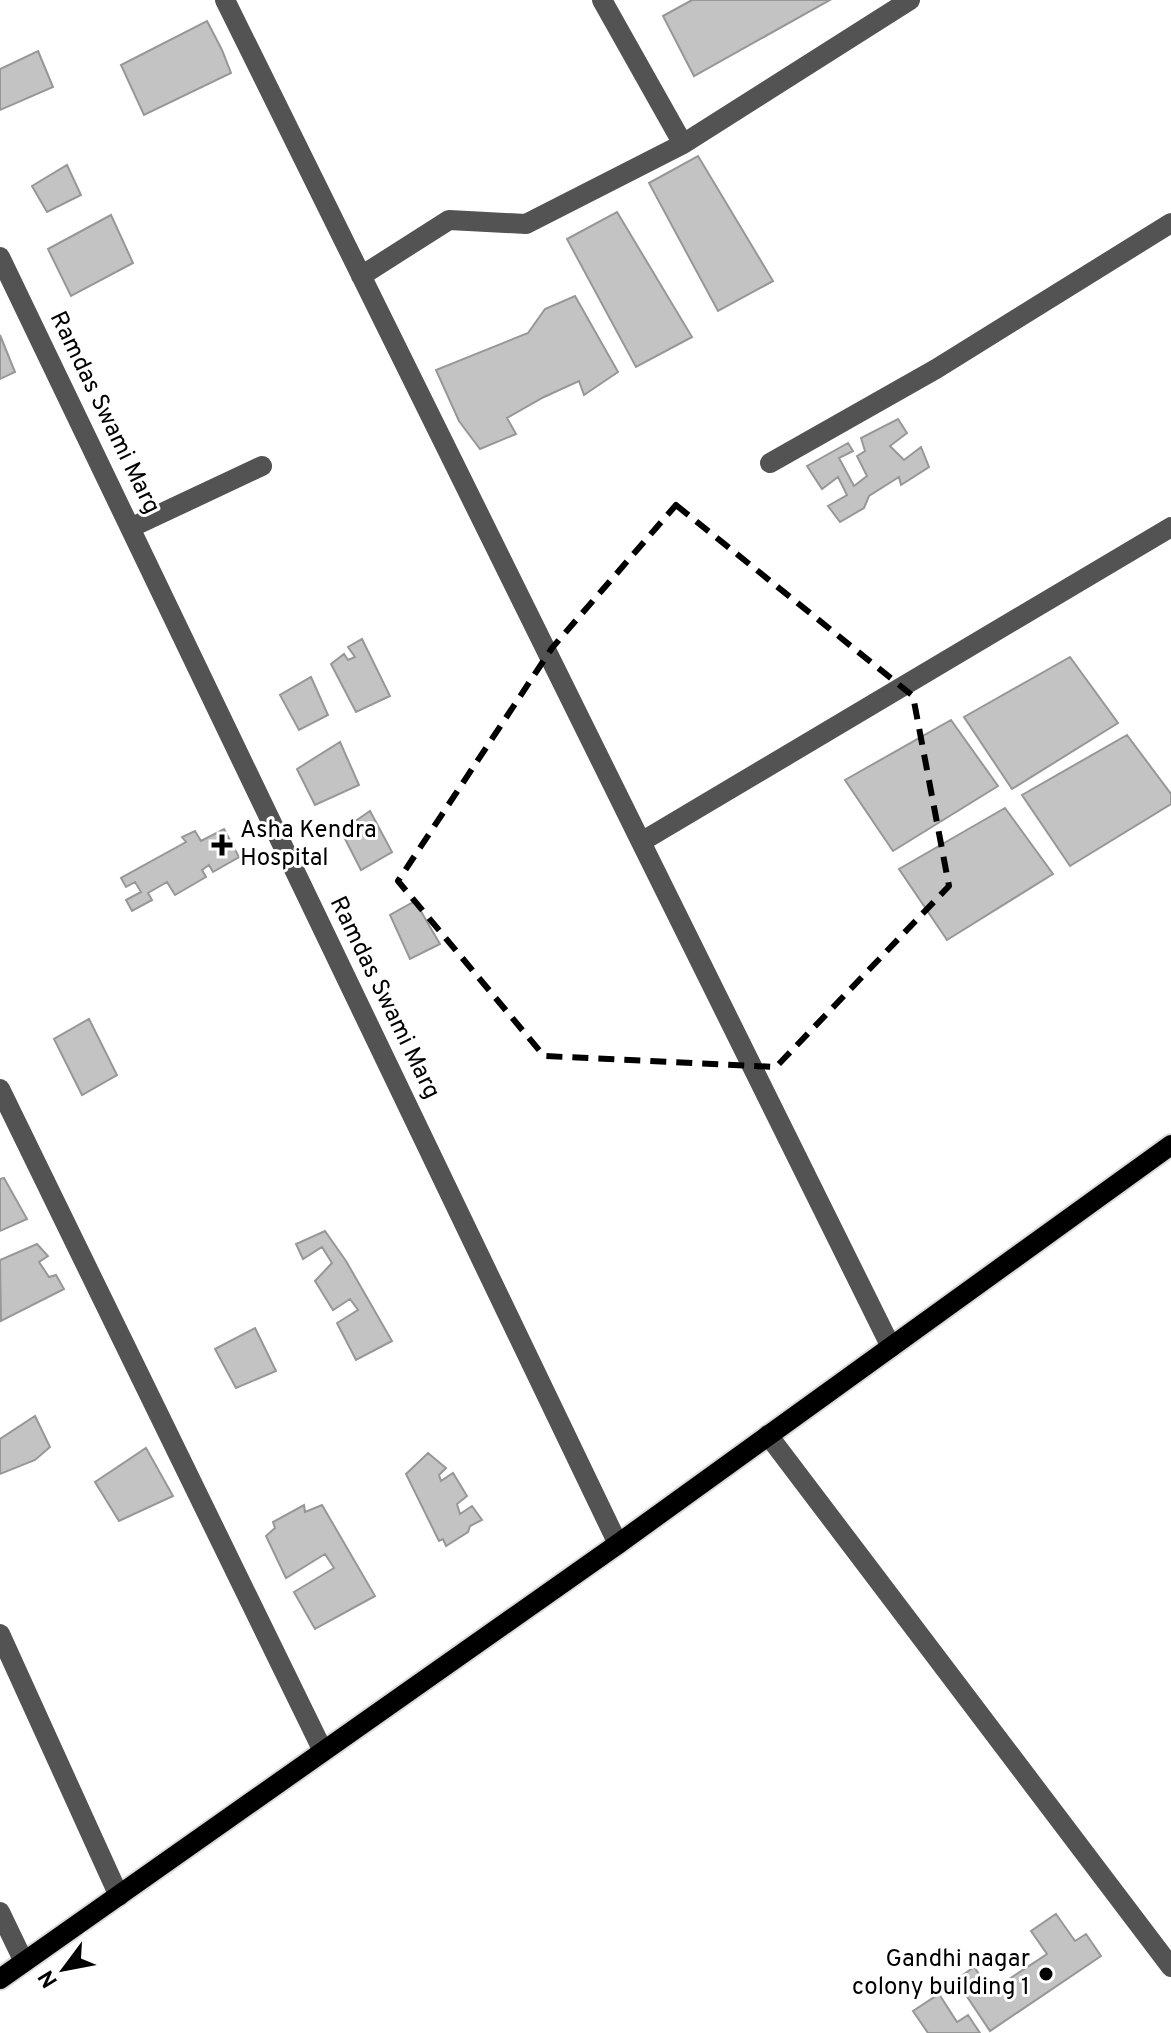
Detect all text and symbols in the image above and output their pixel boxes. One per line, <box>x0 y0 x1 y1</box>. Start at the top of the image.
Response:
street label: Ramdas Swami Marg <box>42 307 166 519</box>
place label: Asha Kendra Hospital <box>240 816 377 874</box>
marker: Asha Kendra Hospital <box>211 834 233 856</box>
street label: Ramdas Swami Marg <box>322 892 446 1104</box>
north arrow <box>24 1929 104 2009</box>
place label: Gandhi nagar colony building 1 <box>852 1945 1030 2003</box>
text: N <box>34 1964 65 1992</box>
marker: Gandhi nagar colony building 1 <box>1037 1965 1055 1983</box>

